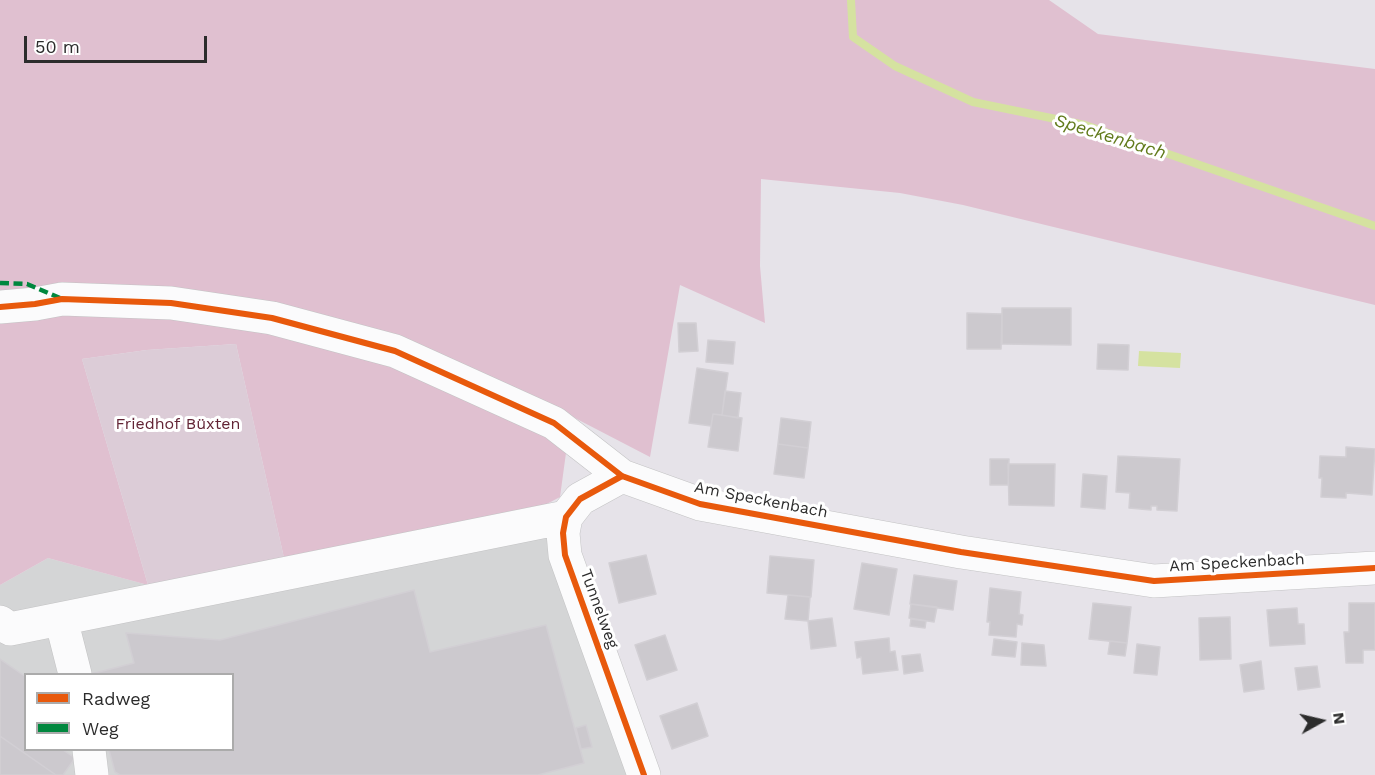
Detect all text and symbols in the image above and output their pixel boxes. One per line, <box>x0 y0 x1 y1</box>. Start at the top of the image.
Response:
scale bar <box>27 24 210 62</box>
text: 50 m <box>35 36 80 57</box>
water label: Speckenbach <box>1052 110 1168 164</box>
park label: Friedhof Büxten <box>116 414 240 434</box>
street label: Am Speckenbach <box>693 478 829 522</box>
street label: Am Speckenbach <box>1169 550 1305 576</box>
street label: Tunnelweg <box>576 567 622 651</box>
legend <box>24 673 234 751</box>
text: Radweg <box>82 688 150 709</box>
north arrow <box>1291 691 1351 751</box>
text: N <box>1329 711 1350 726</box>
text: Weg <box>82 718 119 739</box>

